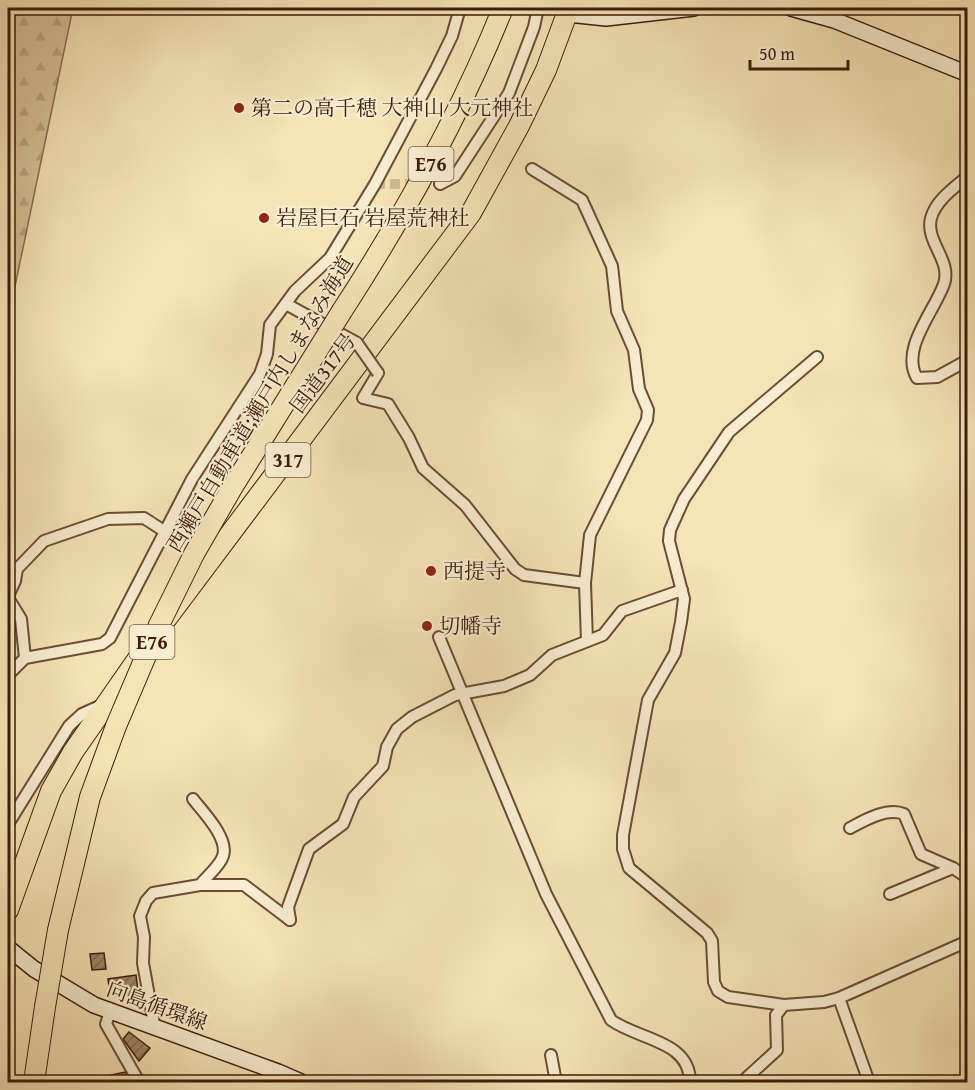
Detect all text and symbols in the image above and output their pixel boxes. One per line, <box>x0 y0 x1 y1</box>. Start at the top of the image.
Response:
scale bar <box>750 33 848 71</box>
text: 50 m <box>759 40 795 67</box>
place label: 第二の高千穂 大神山 大元神社 <box>251 92 533 123</box>
marker: 第二の高千穂 大神山 大元神社 <box>232 101 246 115</box>
road number: E76 <box>408 147 454 181</box>
place label: 岩屋巨石 岩屋荒神社 <box>276 202 470 233</box>
marker: 岩屋巨石 岩屋荒神社 <box>257 211 271 225</box>
street label: 西瀬戸自動車道;瀬戸内しまなみ海道 <box>158 250 361 558</box>
street label: 国道317号 <box>282 326 363 419</box>
road number: 317 <box>266 443 310 477</box>
place label: 西提寺 <box>443 555 506 586</box>
marker: 西提寺 <box>424 564 438 578</box>
place label: 切幡寺 <box>439 610 502 641</box>
marker: 切幡寺 <box>420 619 434 633</box>
road number: E76 <box>130 625 174 659</box>
street label: 向島循環線 <box>103 973 212 1038</box>

